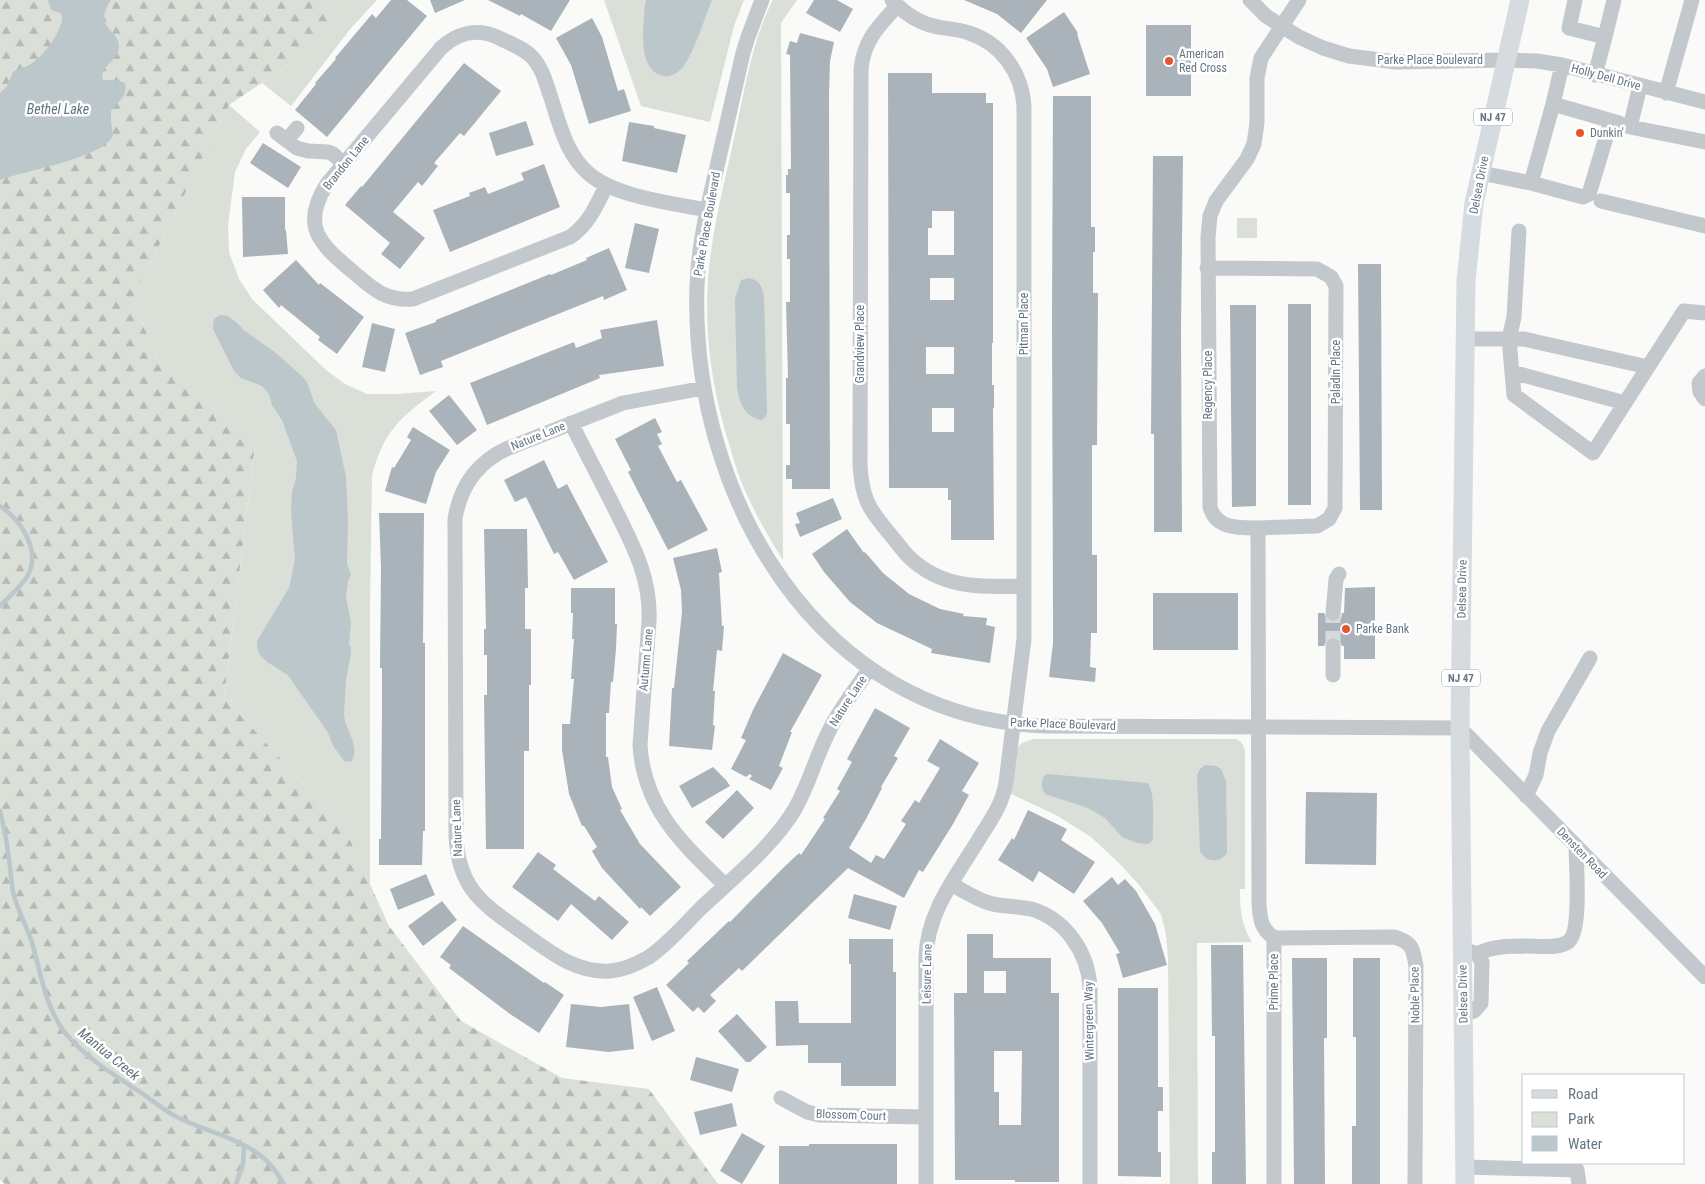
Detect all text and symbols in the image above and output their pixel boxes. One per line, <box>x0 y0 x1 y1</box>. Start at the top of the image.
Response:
place label: American Red Cross <box>1179 47 1227 75</box>
street label: Parke Place Boulevard <box>1377 53 1483 67</box>
marker: American Red Cross <box>1163 55 1175 67</box>
street label: Holly Dell Drive <box>1570 61 1643 93</box>
water label: Bethel Lake <box>27 101 89 117</box>
road number: NJ 47 <box>1474 108 1512 125</box>
place label: Dunkin' <box>1590 126 1624 140</box>
marker: Dunkin' <box>1574 127 1586 139</box>
street label: Brandon Lane <box>320 133 372 193</box>
street label: Delsea Drive <box>1467 154 1492 215</box>
street label: Parke Place Boulevard <box>691 171 723 277</box>
street label: Pitman Place <box>1017 292 1031 355</box>
street label: Grandview Place <box>853 304 867 383</box>
street label: Paladin Place <box>1329 339 1343 404</box>
street label: Regency Place <box>1201 350 1215 419</box>
street label: Nature Lane <box>509 419 568 453</box>
street label: Delsea Drive <box>1454 559 1470 619</box>
place label: Parke Bank <box>1356 622 1410 636</box>
marker: Parke Bank <box>1340 623 1352 635</box>
street label: Autumn Lane <box>636 628 656 692</box>
road number: NJ 47 <box>1442 670 1480 686</box>
street label: Nature Lane <box>827 673 870 729</box>
street label: Parke Place Boulevard <box>1010 715 1116 733</box>
street label: Nature Lane <box>449 799 465 857</box>
street label: Densten Road <box>1554 825 1610 881</box>
street label: Leisure Lane <box>919 943 935 1004</box>
street label: Prime Place <box>1267 953 1281 1010</box>
street label: Delsea Drive <box>1455 964 1471 1024</box>
street label: Noble Place <box>1407 966 1422 1024</box>
street label: Wintergreen Way <box>1081 981 1097 1061</box>
water label: Mantua Creek <box>75 1024 144 1084</box>
legend <box>1522 1074 1685 1164</box>
text: Road <box>1568 1085 1598 1103</box>
street label: Blossom Court <box>816 1107 887 1123</box>
text: Park <box>1568 1110 1595 1128</box>
text: Water <box>1568 1135 1603 1153</box>

